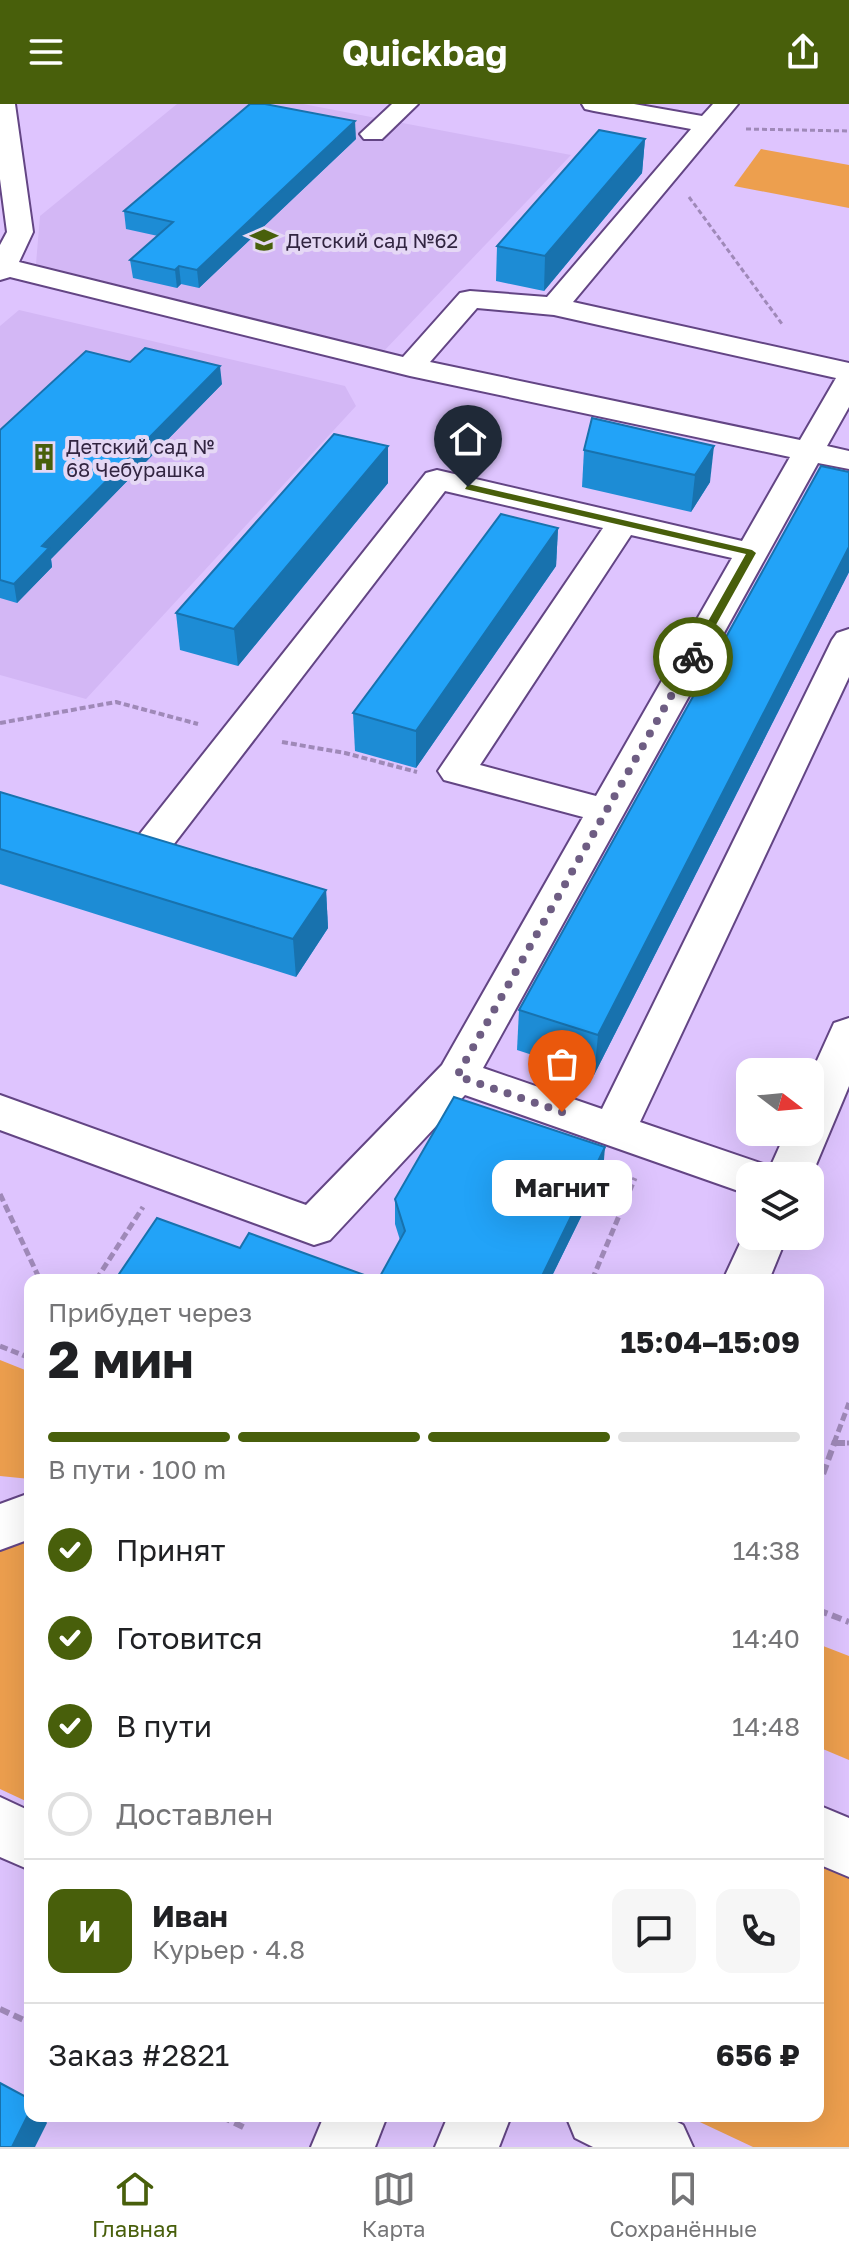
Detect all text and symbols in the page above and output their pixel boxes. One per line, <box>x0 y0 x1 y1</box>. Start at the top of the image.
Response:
icon: menu <box>24 30 68 74</box>
icon: share <box>781 30 825 74</box>
text: Quickbag <box>342 31 507 74</box>
school or university icon: Детский сад №62 <box>249 225 279 255</box>
place label: Детский сад №62 <box>286 228 458 252</box>
pin <box>434 405 502 487</box>
icon: home <box>446 417 490 461</box>
place label: Детский сад № 68 Чебурашка <box>66 434 214 481</box>
building icon: Детский сад № 68 Чебурашка <box>29 442 59 472</box>
courier <box>653 617 733 697</box>
icon: bike <box>671 635 715 679</box>
pin <box>528 1030 596 1112</box>
icon: bag <box>540 1042 584 1086</box>
north arrow <box>736 1058 824 1146</box>
map controls <box>736 1058 824 1250</box>
callout: Магнит <box>492 1160 632 1216</box>
button: layers <box>736 1162 824 1250</box>
text: Магнит <box>514 1172 610 1203</box>
text: Прибудет через <box>48 1297 252 1328</box>
text: 15:04–15:09 <box>621 1324 800 1360</box>
text: 2 мин <box>48 1327 194 1389</box>
text: В пути · 100 m <box>48 1454 226 1485</box>
icon: check <box>48 1528 92 1572</box>
text: Принят <box>116 1532 225 1568</box>
text: 14:38 <box>733 1535 800 1566</box>
icon: check <box>48 1616 92 1660</box>
text: Готовится <box>116 1620 263 1656</box>
text: 14:40 <box>732 1623 800 1654</box>
icon: check <box>48 1704 92 1748</box>
text: В пути <box>116 1708 212 1744</box>
text: 14:48 <box>732 1711 800 1742</box>
text: Доставлен <box>116 1796 273 1832</box>
button: chat <box>612 1889 696 1973</box>
button: phone <box>716 1889 800 1973</box>
text: Иван <box>152 1898 228 1934</box>
text: И <box>79 1913 101 1949</box>
text: Курьер · 4.8 <box>152 1934 305 1965</box>
text: Заказ #2821 <box>48 2037 229 2073</box>
text: 656 ₽ <box>716 2037 800 2073</box>
tab: Главная <box>92 2167 178 2242</box>
tab: Карта <box>362 2167 426 2242</box>
tab: Сохранённые <box>609 2167 757 2242</box>

